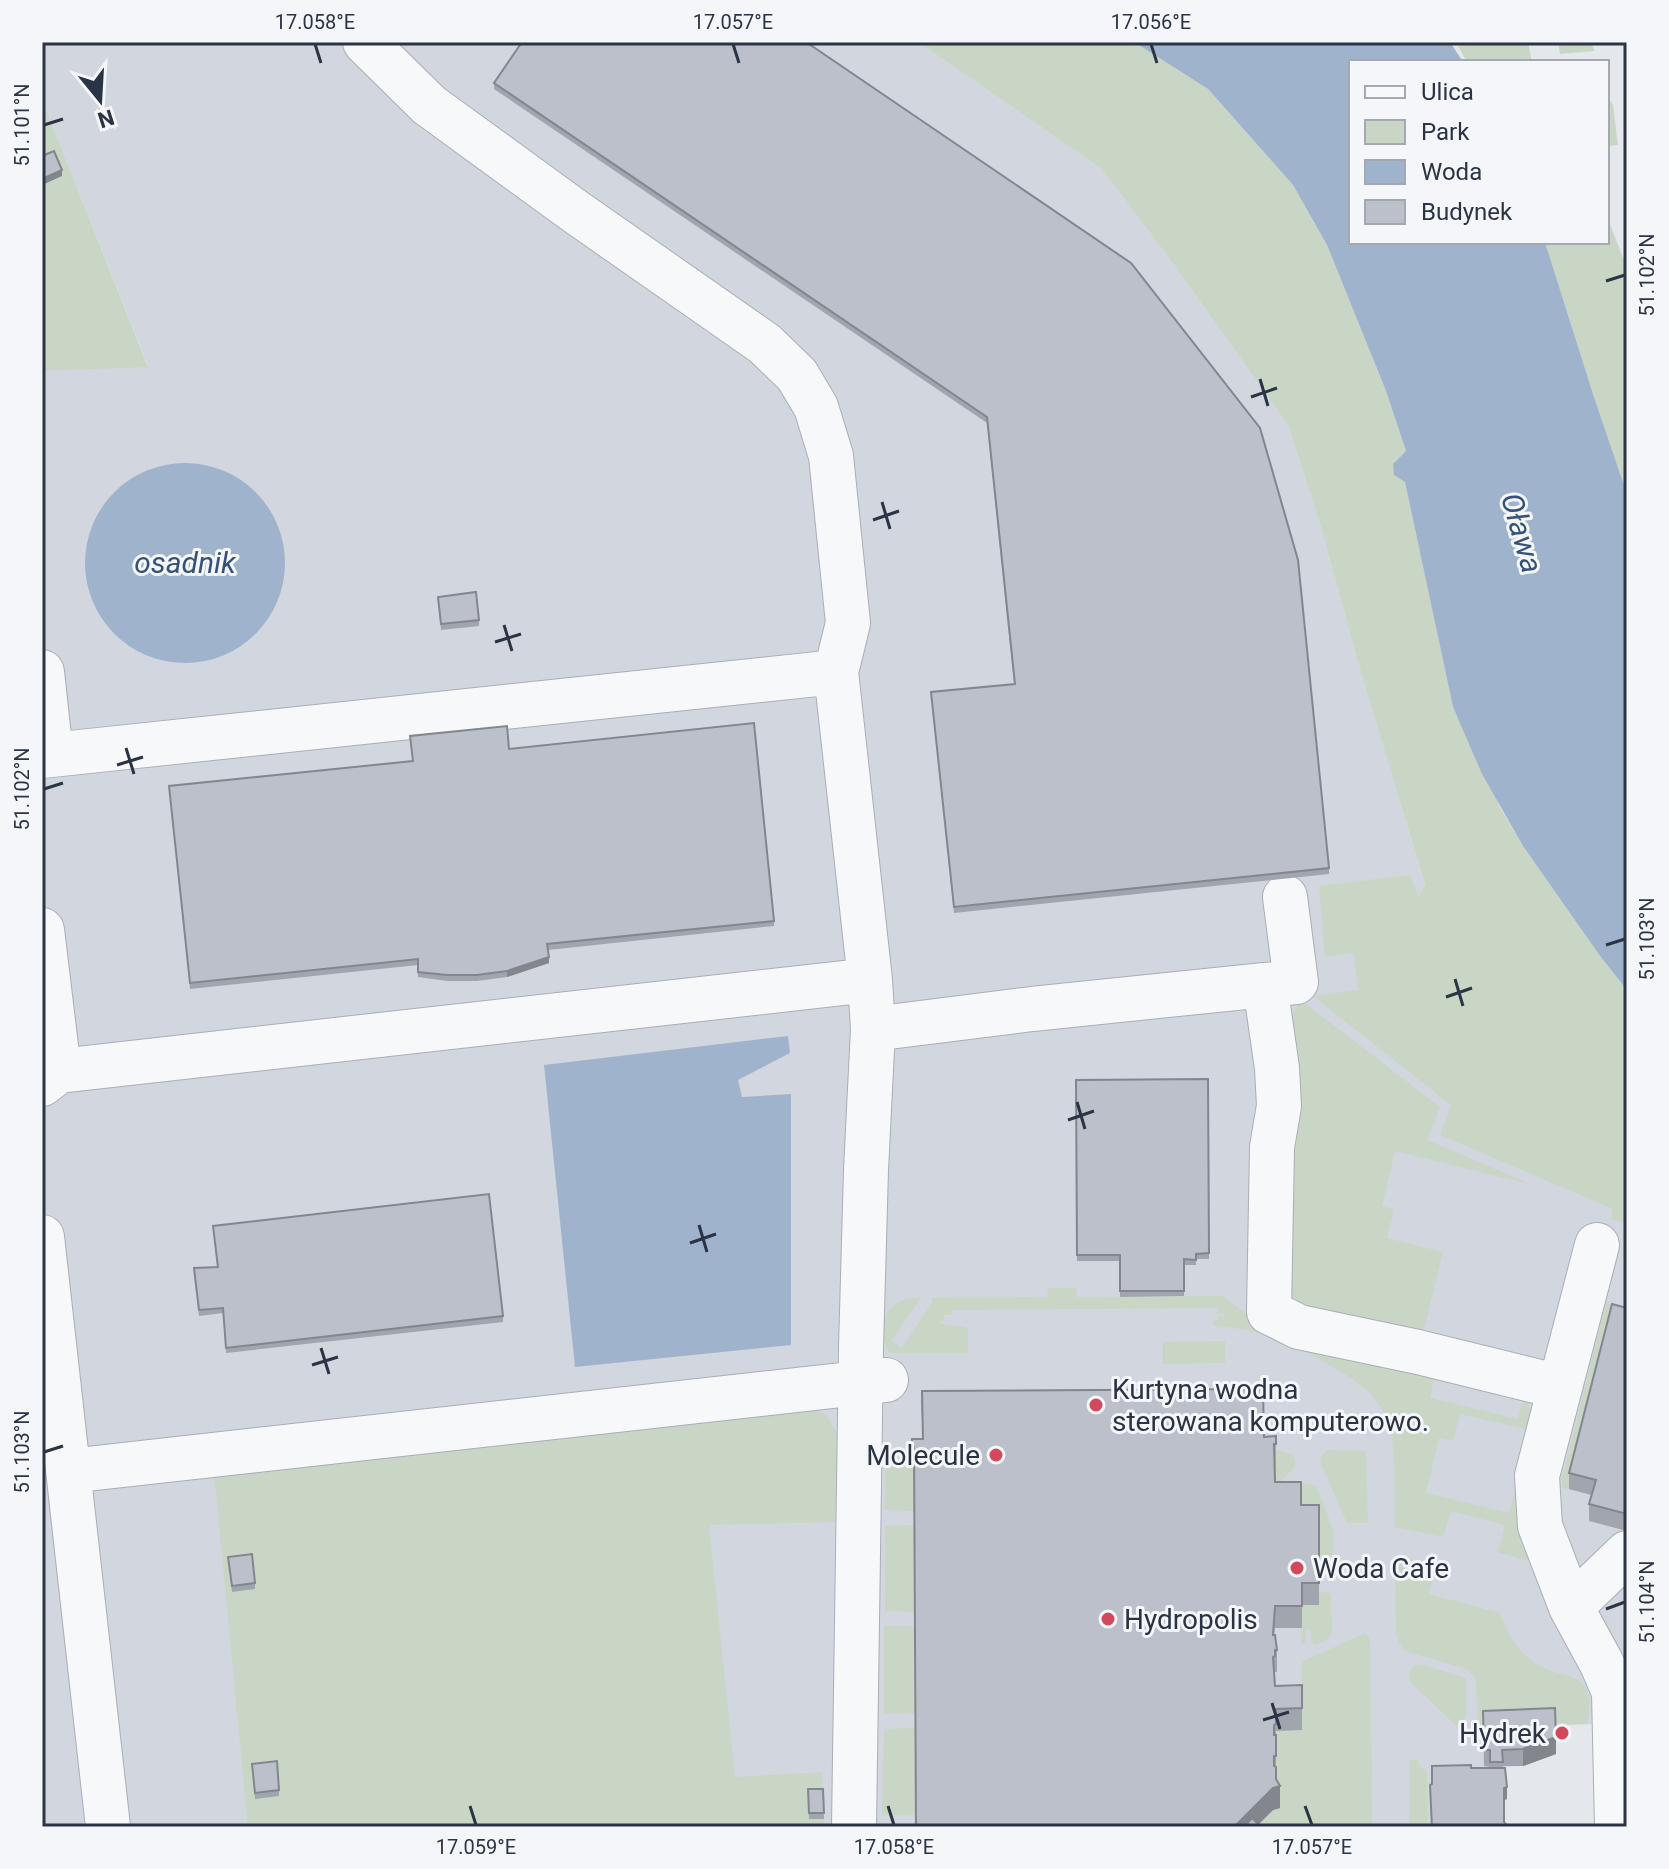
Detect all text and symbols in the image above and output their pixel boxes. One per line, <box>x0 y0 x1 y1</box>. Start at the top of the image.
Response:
text: 17.058°E <box>275 10 355 34</box>
text: 17.057°E <box>693 10 773 34</box>
text: 17.056°E <box>1111 10 1191 34</box>
north arrow <box>60 60 140 140</box>
legend <box>1349 60 1609 244</box>
text: Ulica <box>1421 78 1474 106</box>
text: 51.101°N <box>10 83 34 167</box>
text: N <box>95 104 117 133</box>
text: Park <box>1421 118 1470 146</box>
text: Woda <box>1421 158 1482 186</box>
text: Budynek <box>1421 198 1513 226</box>
text: 51.102°N <box>1635 233 1659 317</box>
water label: Oława <box>1494 489 1550 577</box>
water label: osadnik <box>134 545 237 580</box>
text: 51.102°N <box>10 747 34 831</box>
text: 51.103°N <box>1635 897 1659 981</box>
place label: Kurtyna wodna sterowana komputerowo. <box>1112 1373 1429 1438</box>
marker: Kurtyna wodna sterowana komputerowo. <box>1087 1396 1105 1414</box>
text: 51.103°N <box>10 1410 34 1494</box>
place label: Molecule <box>866 1439 980 1472</box>
marker: Molecule <box>987 1446 1005 1464</box>
place label: Woda Cafe <box>1313 1552 1449 1585</box>
marker: Woda Cafe <box>1288 1559 1306 1577</box>
text: 51.104°N <box>1635 1560 1659 1644</box>
place label: Hydropolis <box>1124 1603 1258 1636</box>
marker: Hydropolis <box>1099 1610 1117 1628</box>
place label: Hydrek <box>1459 1717 1547 1750</box>
marker: Hydrek <box>1553 1724 1571 1742</box>
text: 17.059°E <box>436 1835 516 1859</box>
text: 17.058°E <box>854 1835 934 1859</box>
text: 17.057°E <box>1272 1835 1352 1859</box>

